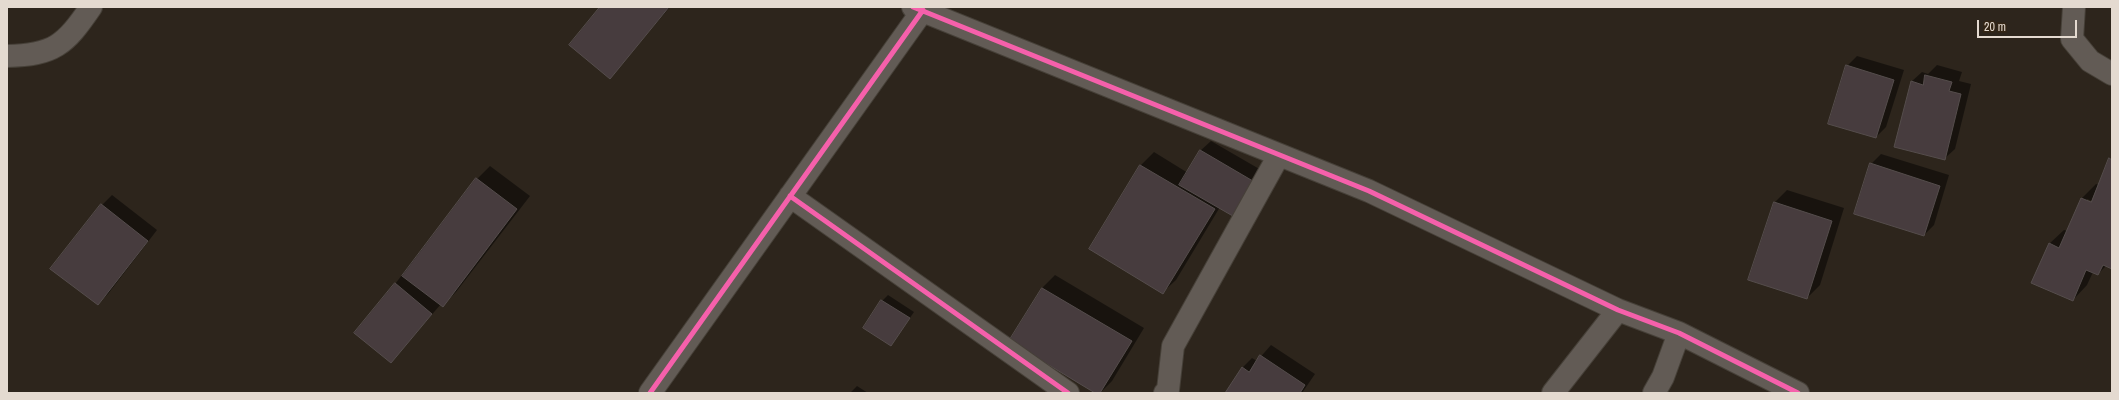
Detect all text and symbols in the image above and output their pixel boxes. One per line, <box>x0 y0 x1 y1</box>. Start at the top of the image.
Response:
scale bar <box>1979 12 2079 38</box>
text: 20 m <box>1984 19 2006 35</box>

